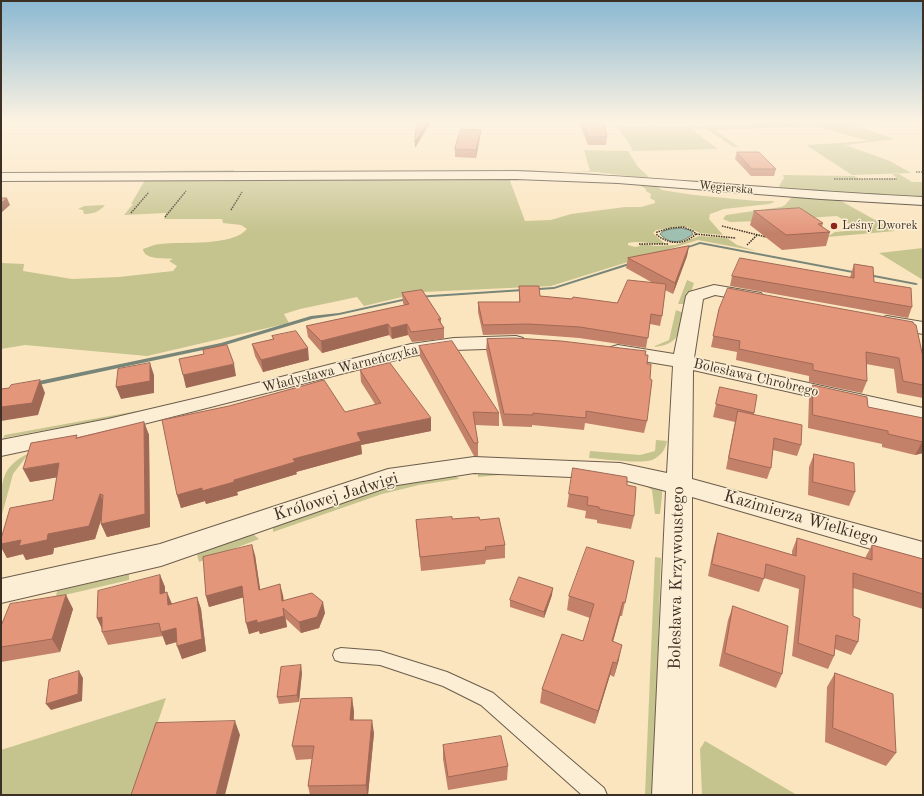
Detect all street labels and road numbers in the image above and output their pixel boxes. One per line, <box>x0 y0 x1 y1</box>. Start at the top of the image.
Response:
street label: Węgierska <box>698 178 754 198</box>
street label: Władysława Warneńczyka <box>260 341 420 397</box>
street label: Bolesława Chrobrego <box>692 355 820 401</box>
street label: Królowej Jadwigi <box>271 468 401 526</box>
street label: Bolesława Krzywoustego <box>665 486 689 670</box>
street label: Kazimierza Wielkiego <box>721 486 881 550</box>

